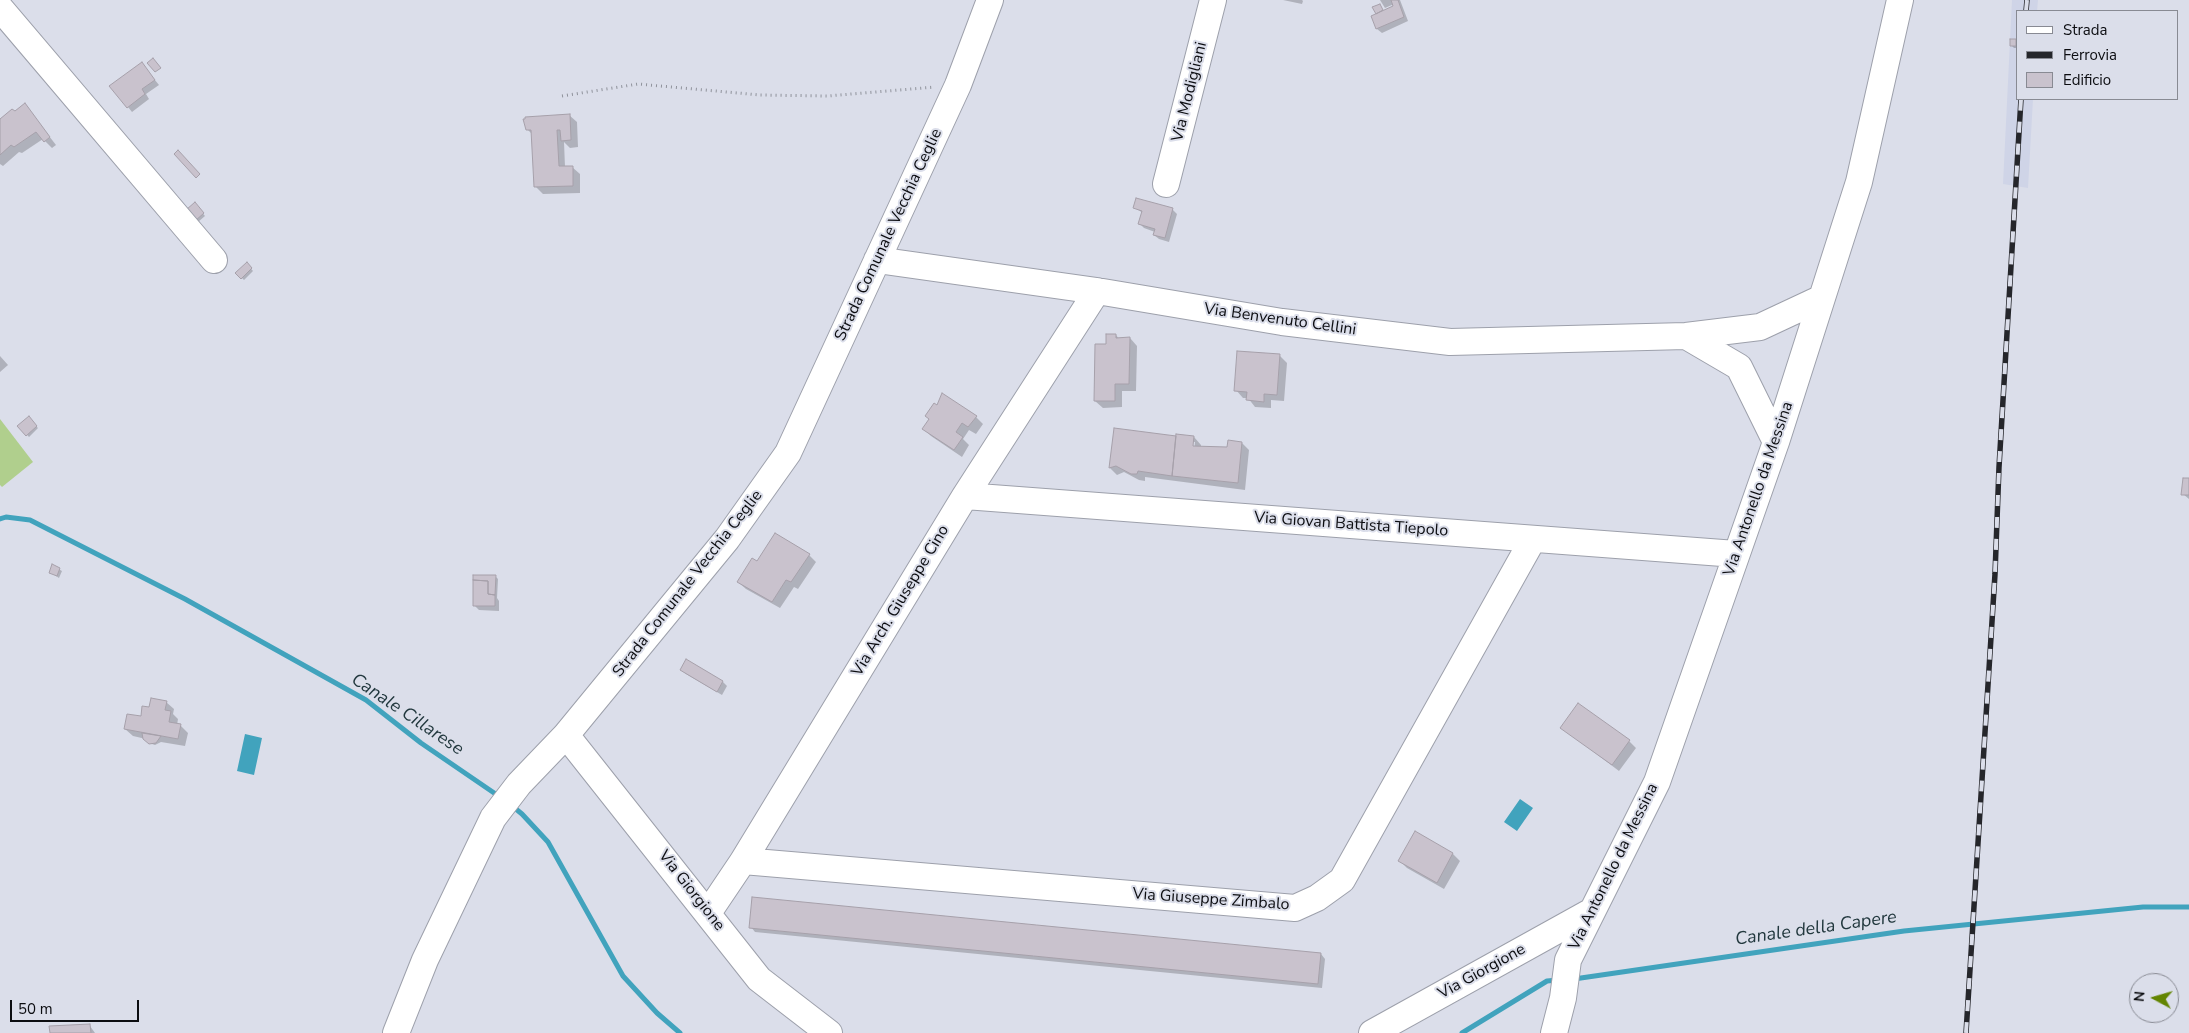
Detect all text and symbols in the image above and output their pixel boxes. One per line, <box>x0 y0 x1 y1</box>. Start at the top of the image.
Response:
legend <box>2016 10 2179 100</box>
text: Strada <box>2063 20 2107 40</box>
street label: Via Modigliani <box>1168 40 1212 144</box>
text: Ferrovia <box>2063 45 2117 65</box>
text: Edificio <box>2063 70 2111 90</box>
street label: Strada Comunale Vecchia Ceglie <box>831 126 947 344</box>
street label: Via Benvenuto Cellini <box>1203 300 1357 340</box>
street label: Via Antonello da Messina <box>1720 399 1798 579</box>
street label: Strada Comunale Vecchia Ceglie <box>609 487 767 681</box>
street label: Via Giovan Battista Tiepolo <box>1253 509 1449 541</box>
street label: Via Arch. Giuseppe Cino <box>848 522 954 680</box>
water label: Canale Cillarese <box>347 669 467 761</box>
street label: Via Antonello da Messina <box>1565 780 1663 954</box>
street label: Via Giorgione <box>654 847 728 935</box>
street label: Via Giuseppe Zimbalo <box>1132 885 1290 915</box>
water label: Canale della Capere <box>1734 907 1898 951</box>
street label: Via Giorgione <box>1435 940 1529 1004</box>
north arrow <box>2129 973 2179 1023</box>
scale bar <box>12 990 141 1022</box>
text: N <box>2130 990 2150 1003</box>
text: 50 m <box>18 999 53 1019</box>

